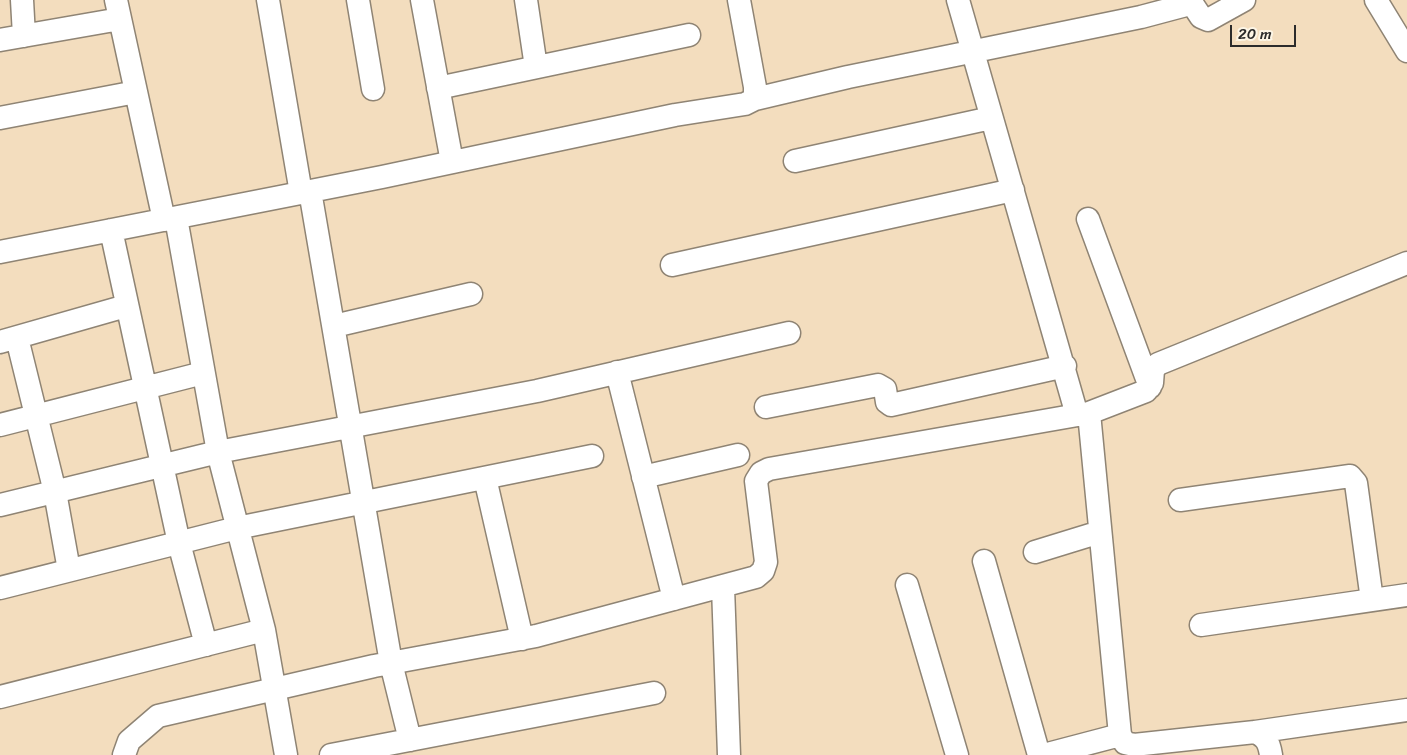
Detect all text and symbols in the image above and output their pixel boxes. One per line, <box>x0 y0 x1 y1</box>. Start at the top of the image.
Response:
scale bar <box>1232 15 1298 47</box>
text: 20 m <box>1238 21 1272 47</box>

